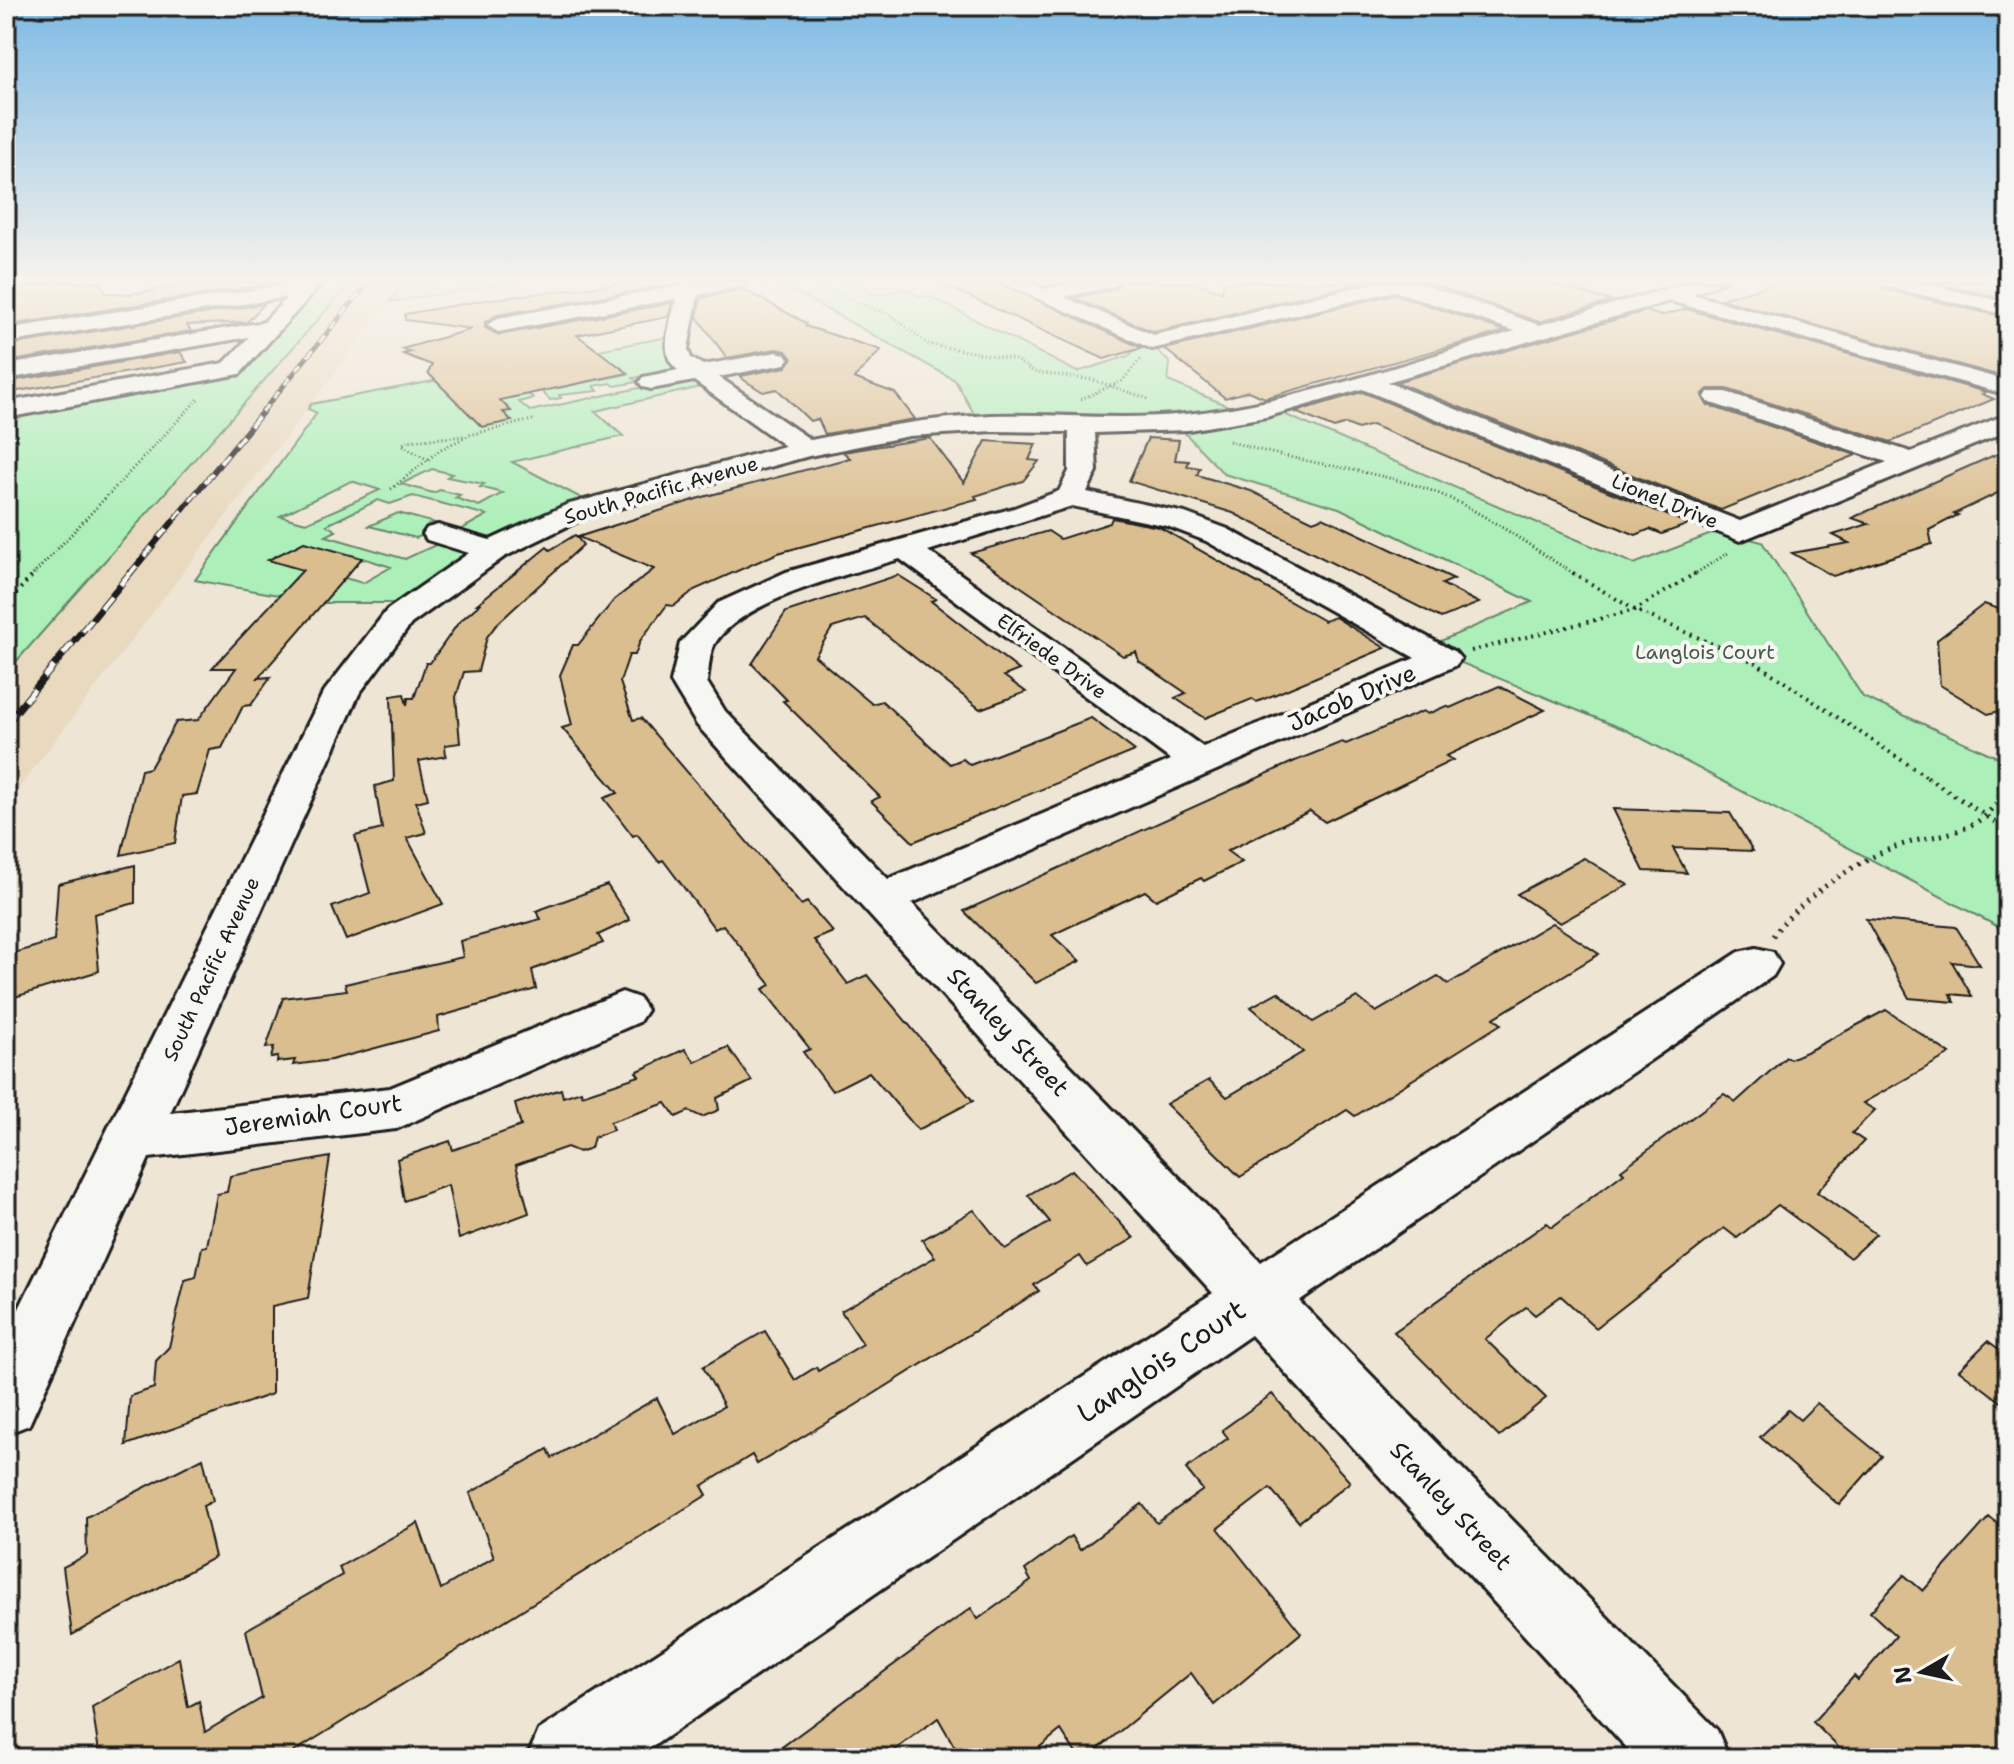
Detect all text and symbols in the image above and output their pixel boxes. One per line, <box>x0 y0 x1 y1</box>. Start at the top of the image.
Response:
street label: South Pacific Avenue <box>561 450 761 530</box>
street label: Lionel Drive <box>1608 468 1722 534</box>
street label: Elfriede Drive <box>992 607 1112 705</box>
park label: Langlois Court <box>1635 639 1775 665</box>
street label: Jacob Drive <box>1283 657 1421 739</box>
street label: South Pacific Avenue <box>157 873 265 1065</box>
street label: Stanley Street <box>940 961 1076 1103</box>
street label: Jeremiah Court <box>222 1087 404 1143</box>
street label: Langlois Court <box>1069 1290 1253 1432</box>
street label: Stanley Street <box>1383 1435 1519 1577</box>
north arrow <box>1882 1632 1962 1712</box>
text: N <box>1887 1664 1918 1686</box>

